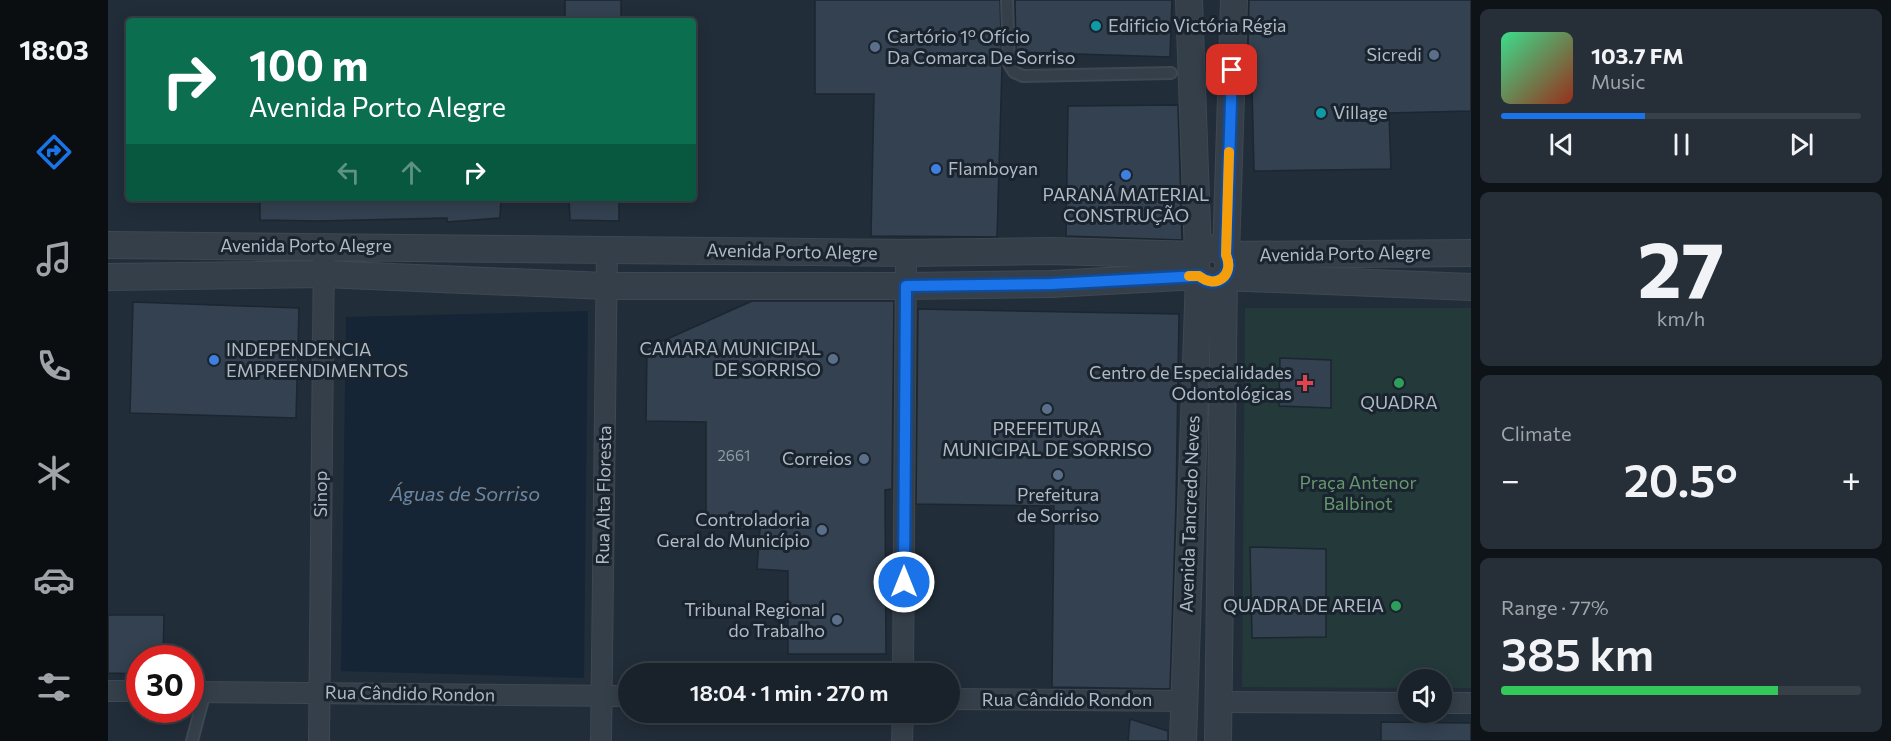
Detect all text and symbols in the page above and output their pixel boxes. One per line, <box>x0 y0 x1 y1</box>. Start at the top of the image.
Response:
place label: Edificio Victória Régia <box>1108 14 1287 36</box>
marker: Edificio Victória Régia <box>1089 19 1103 33</box>
place label: Cartório 1º Ofício Da Comarca De Sorriso <box>887 25 1075 68</box>
text: 18:03 <box>19 33 89 66</box>
text: 100 m <box>249 38 369 90</box>
marker: Cartório 1º Ofício Da Comarca De Sorriso <box>868 40 882 54</box>
icon: right <box>150 42 228 120</box>
text: 103.7 FM <box>1591 42 1684 69</box>
place label: Sicredi <box>1367 43 1422 65</box>
pin <box>1206 44 1257 95</box>
marker: Sicredi <box>1427 48 1441 62</box>
icon: arrive <box>1215 53 1248 86</box>
text: Music <box>1591 69 1645 93</box>
text: Avenida Porto Alegre <box>249 90 506 123</box>
place label: Village <box>1333 101 1388 123</box>
marker: Village <box>1314 106 1328 120</box>
icon: previous <box>1545 128 1578 161</box>
icon: pause <box>1665 128 1698 161</box>
icon: next <box>1785 128 1818 161</box>
icon: directions <box>33 131 75 173</box>
icon: left <box>332 156 365 189</box>
icon: ahead <box>395 156 428 189</box>
icon: right <box>458 156 491 189</box>
place label: Flamboyan <box>948 157 1038 179</box>
marker: Flamboyan <box>929 162 943 176</box>
marker: PARANÁ MATERIAL CONSTRUÇÃO <box>1119 168 1133 182</box>
place label: PARANÁ MATERIAL CONSTRUÇÃO <box>1043 183 1209 226</box>
text: 27 <box>1638 219 1724 314</box>
street label: Avenida Porto Alegre <box>220 234 392 256</box>
icon: music <box>33 238 75 280</box>
street label: Avenida Porto Alegre <box>706 239 878 263</box>
street label: Avenida Porto Alegre <box>1259 241 1431 265</box>
text: km/h <box>1657 306 1705 330</box>
place label: CAMARA MUNICIPAL DE SORRISO <box>639 337 821 380</box>
place label: INDEPENDENCIA EMPREENDIMENTOS <box>226 338 408 381</box>
icon: phone <box>33 345 75 387</box>
marker: CAMARA MUNICIPAL DE SORRISO <box>826 352 840 366</box>
marker: INDEPENDENCIA EMPREENDIMENTOS <box>207 353 221 367</box>
place label: Centro de Especialidades Odontológicas <box>1089 361 1292 404</box>
marker: Centro de Especialidades Odontológicas <box>1296 374 1314 392</box>
marker: QUADRA <box>1392 376 1406 390</box>
place label: QUADRA <box>1360 391 1438 413</box>
marker: PREFEITURA MUNICIPAL DE SORRISO <box>1040 402 1054 416</box>
street label: Avenida Tancredo Neves <box>1175 415 1203 613</box>
place label: PREFEITURA MUNICIPAL DE SORRISO <box>942 417 1152 460</box>
text: Climate <box>1501 421 1571 445</box>
street label: Rua Alta Floresta <box>591 425 615 565</box>
house number: 2661 <box>718 446 750 464</box>
place label: Correios <box>782 447 852 469</box>
text: 20.5° <box>1624 451 1738 506</box>
icon: climate <box>33 452 75 494</box>
marker: Correios <box>857 452 871 466</box>
text: − <box>1501 458 1520 499</box>
text: + <box>1842 458 1861 499</box>
marker: Prefeitura de Sorriso <box>1051 468 1065 482</box>
street label: Sinop <box>309 471 331 517</box>
park label: Praça Antenor Balbinot <box>1299 471 1417 514</box>
water label: Águas de Sorriso <box>389 481 540 505</box>
place label: Prefeitura de Sorriso <box>1017 483 1099 526</box>
place label: Controladoria Geral do Município <box>657 508 810 551</box>
marker: Controladoria Geral do Município <box>815 523 829 537</box>
position arrow <box>872 550 936 614</box>
icon: car <box>33 559 75 601</box>
place label: QUADRA DE AREIA <box>1223 594 1384 616</box>
text: Range · 77% <box>1501 595 1609 619</box>
place label: Tribunal Regional do Trabalho <box>684 598 825 641</box>
marker: QUADRA DE AREIA <box>1389 599 1403 613</box>
marker: Tribunal Regional do Trabalho <box>830 613 844 627</box>
text: 385 km <box>1501 625 1654 680</box>
speed limit sign: 30 <box>126 645 204 723</box>
icon: filters <box>33 666 75 708</box>
map controls <box>1398 669 1452 723</box>
button: sound <box>1398 669 1452 723</box>
text: 18:04 · 1 min · 270 m <box>690 679 888 706</box>
street label: Rua Cândido Rondon <box>325 681 495 705</box>
street label: Rua Cândido Rondon <box>982 688 1152 710</box>

